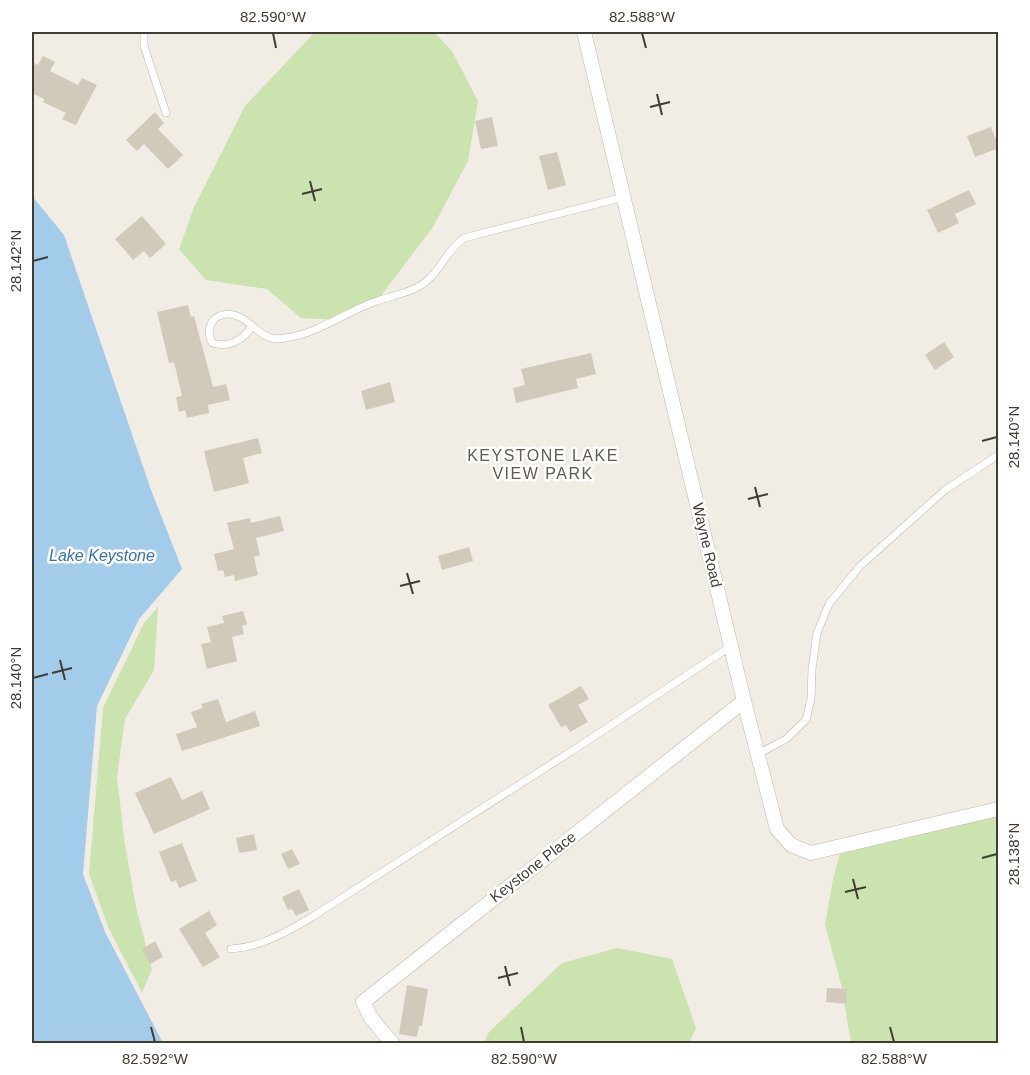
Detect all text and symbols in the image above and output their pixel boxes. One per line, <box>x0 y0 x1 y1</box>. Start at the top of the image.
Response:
text: 82.590°W <box>240 8 307 25</box>
text: 82.588°W <box>609 8 676 25</box>
text: 28.142°N <box>7 230 24 292</box>
text: 28.140°N <box>1005 406 1022 468</box>
district label: KEYSTONE LAKE VIEW PARK <box>467 447 619 482</box>
street label: Wayne Road <box>690 501 725 589</box>
water label: Lake Keystone <box>49 547 155 564</box>
text: 28.140°N <box>7 647 24 709</box>
text: 28.138°N <box>1005 823 1022 885</box>
street label: Keystone Place <box>486 828 579 905</box>
text: 82.592°W <box>122 1050 189 1067</box>
text: 82.590°W <box>491 1050 558 1067</box>
text: 82.588°W <box>861 1050 928 1067</box>

